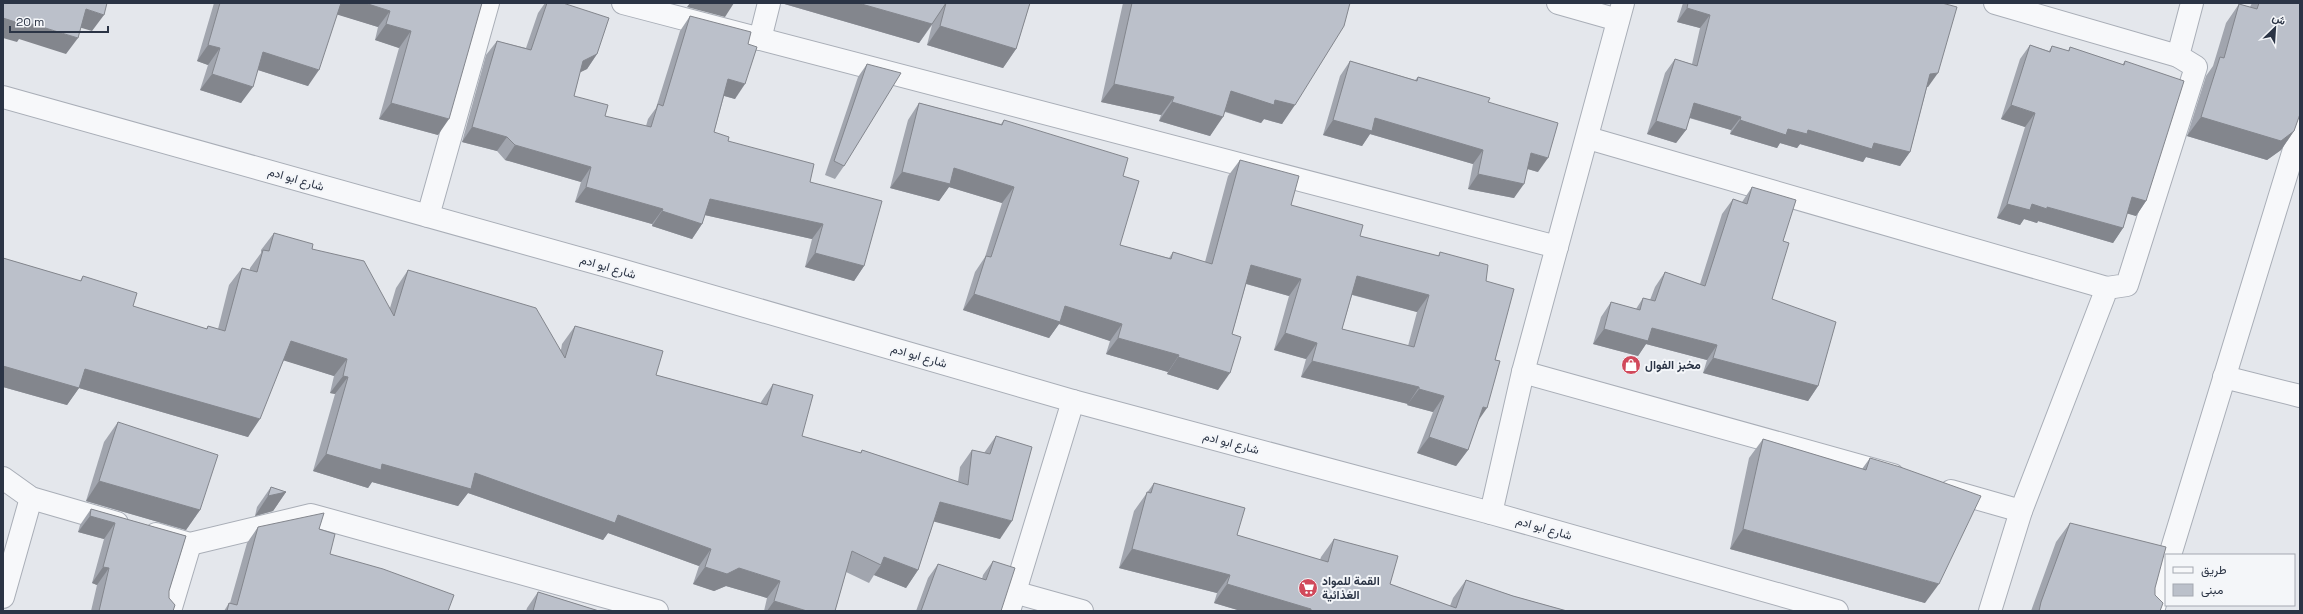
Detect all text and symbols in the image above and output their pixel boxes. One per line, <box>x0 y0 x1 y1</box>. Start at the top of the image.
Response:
scale bar <box>10 8 108 34</box>
north arrow <box>2255 8 2295 48</box>
text: ش <box>2270 10 2288 28</box>
text: 20 m <box>16 14 44 30</box>
street label: شارع ابو ادم <box>266 163 326 196</box>
street label: شارع ابو ادم <box>578 251 638 284</box>
street label: شارع ابو ادم <box>889 340 949 373</box>
shop icon: مخبز الفوال <box>1620 354 1642 376</box>
place label: مخبز الفوال <box>1645 357 1701 373</box>
street label: شارع ابو ادم <box>1201 428 1261 459</box>
street label: شارع ابو ادم <box>1514 512 1574 545</box>
legend <box>2165 554 2295 606</box>
text: طريق <box>2201 562 2227 578</box>
place label: القمة للمواد الغذائية <box>1322 573 1380 603</box>
supermarket icon: القمة للمواد الغذائية <box>1297 577 1319 599</box>
text: مبنى <box>2201 582 2223 598</box>

